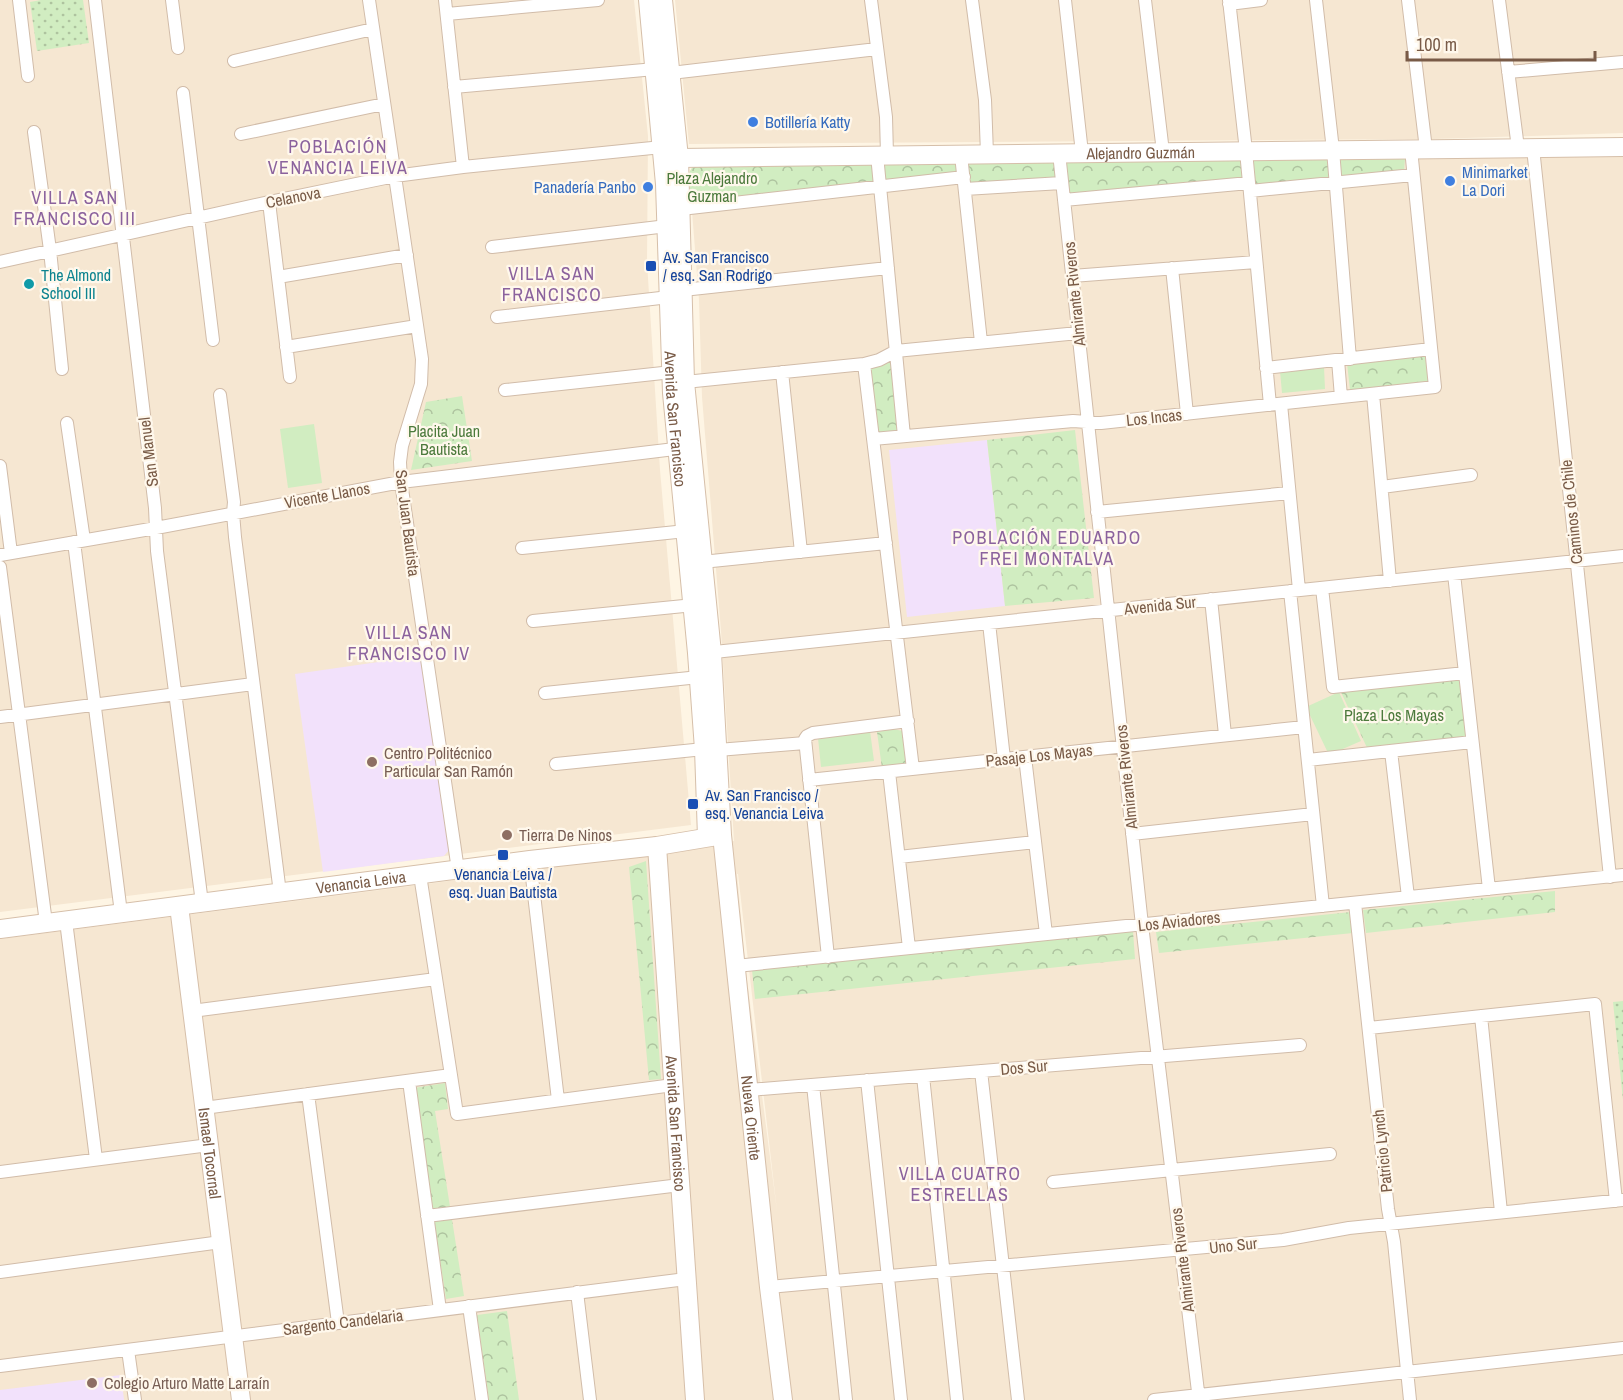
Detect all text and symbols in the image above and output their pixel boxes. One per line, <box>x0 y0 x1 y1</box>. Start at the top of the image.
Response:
scale bar <box>1407 24 1594 62</box>
text: 100 m <box>1416 32 1457 57</box>
place label: Botillería Katty <box>765 111 851 133</box>
marker: Botillería Katty <box>746 115 760 129</box>
district label: POBLACIÓN VENANCIA LEIVA <box>268 134 408 180</box>
street label: Alejandro Guzmán <box>1085 141 1195 164</box>
place label: Minimarket La Dori <box>1462 161 1528 201</box>
park label: Plaza Alejandro Guzman <box>666 167 758 207</box>
marker: Minimarket La Dori <box>1443 174 1457 188</box>
place label: Panadería Panbo <box>534 176 636 198</box>
marker: Panadería Panbo <box>641 180 655 194</box>
street label: Celanova <box>264 181 323 213</box>
district label: VILLA SAN FRANCISCO III <box>14 185 136 231</box>
street label: Almirante Riveros <box>1058 241 1091 348</box>
place label: Av. San Francisco / esq. San Rodrigo <box>662 246 772 286</box>
marker: Av. San Francisco / esq. San Rodrigo <box>644 259 658 273</box>
district label: VILLA SAN FRANCISCO <box>502 261 602 307</box>
place label: The Almond School III <box>41 264 111 304</box>
marker: The Almond School III <box>22 277 36 291</box>
street label: Avenida San Francisco <box>660 350 692 488</box>
street label: Los Incas <box>1125 403 1183 431</box>
street label: San Manuel <box>133 416 163 488</box>
park label: Placita Juan Bautista <box>408 420 480 460</box>
street label: Caminos de Chile <box>1555 459 1587 565</box>
street label: San Juan Bautista <box>391 468 426 578</box>
street label: Vicente Llanos <box>282 477 372 513</box>
district label: POBLACIÓN EDUARDO FREI MONTALVA <box>952 525 1142 571</box>
street label: Avenida Sur <box>1122 590 1198 620</box>
district label: VILLA SAN FRANCISCO IV <box>348 620 470 666</box>
park label: Plaza Los Mayas <box>1344 704 1444 726</box>
street label: Almirante Riveros <box>1110 724 1143 831</box>
street label: Pasaje Los Mayas <box>985 738 1093 772</box>
place label: Centro Politécnico Particular San Ramón <box>384 742 513 782</box>
marker: Centro Politécnico Particular San Ramón <box>365 755 379 769</box>
place label: Av. San Francisco / esq. Venancia Leiva <box>704 784 825 824</box>
marker: Av. San Francisco / esq. Venancia Leiva <box>686 797 700 811</box>
place label: Tierra De Ninos <box>519 824 612 846</box>
marker: Tierra De Ninos <box>500 828 514 842</box>
marker: Venancia Leiva / esq. Juan Bautista <box>496 848 510 862</box>
place label: Venancia Leiva / esq. Juan Bautista <box>449 863 558 903</box>
street label: Venancia Leiva <box>315 865 408 899</box>
street label: Los Aviadores <box>1137 906 1221 936</box>
street label: Avenida San Francisco <box>660 1054 692 1192</box>
street label: Dos Sur <box>999 1054 1049 1080</box>
street label: Nueva Oriente <box>736 1074 767 1162</box>
street label: Ismael Tocornal <box>193 1106 227 1200</box>
street label: Patricio Lynch <box>1367 1108 1397 1194</box>
district label: VILLA CUATRO ESTRELLAS <box>899 1161 1021 1207</box>
street label: Almirante Riveros <box>1165 1207 1199 1314</box>
street label: Uno Sur <box>1208 1231 1259 1258</box>
street label: Sargento Candelaria <box>282 1304 405 1340</box>
place label: Colegio Arturo Matte Larraín <box>104 1372 270 1394</box>
marker: Colegio Arturo Matte Larraín <box>85 1376 99 1390</box>

